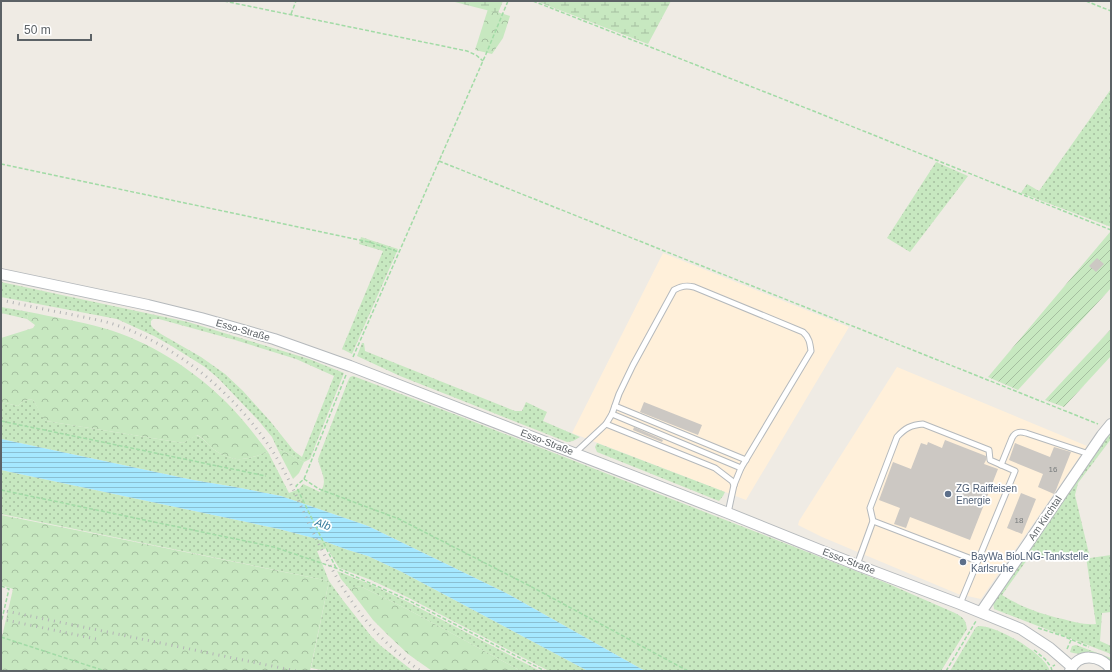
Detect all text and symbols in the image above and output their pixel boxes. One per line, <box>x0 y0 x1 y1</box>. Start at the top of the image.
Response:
scale bar <box>18 16 91 42</box>
text: 50 m <box>24 23 51 37</box>
street label: Esso-Straße <box>215 317 272 343</box>
street label: Esso-Straße <box>519 427 575 457</box>
house number: 16 <box>1049 465 1058 474</box>
place label: ZG Raiffeisen Energie <box>956 483 1017 506</box>
marker: ZG Raiffeisen Energie <box>943 489 953 499</box>
street label: Am Kirchtal <box>1026 494 1064 542</box>
water label: Alb <box>313 515 332 532</box>
house number: 18 <box>1015 516 1024 525</box>
street label: Esso-Straße <box>821 546 877 576</box>
place label: BayWa BioLNG-Tankstelle Karlsruhe <box>971 551 1089 574</box>
marker: BayWa BioLNG-Tankstelle Karlsruhe <box>958 557 968 567</box>

